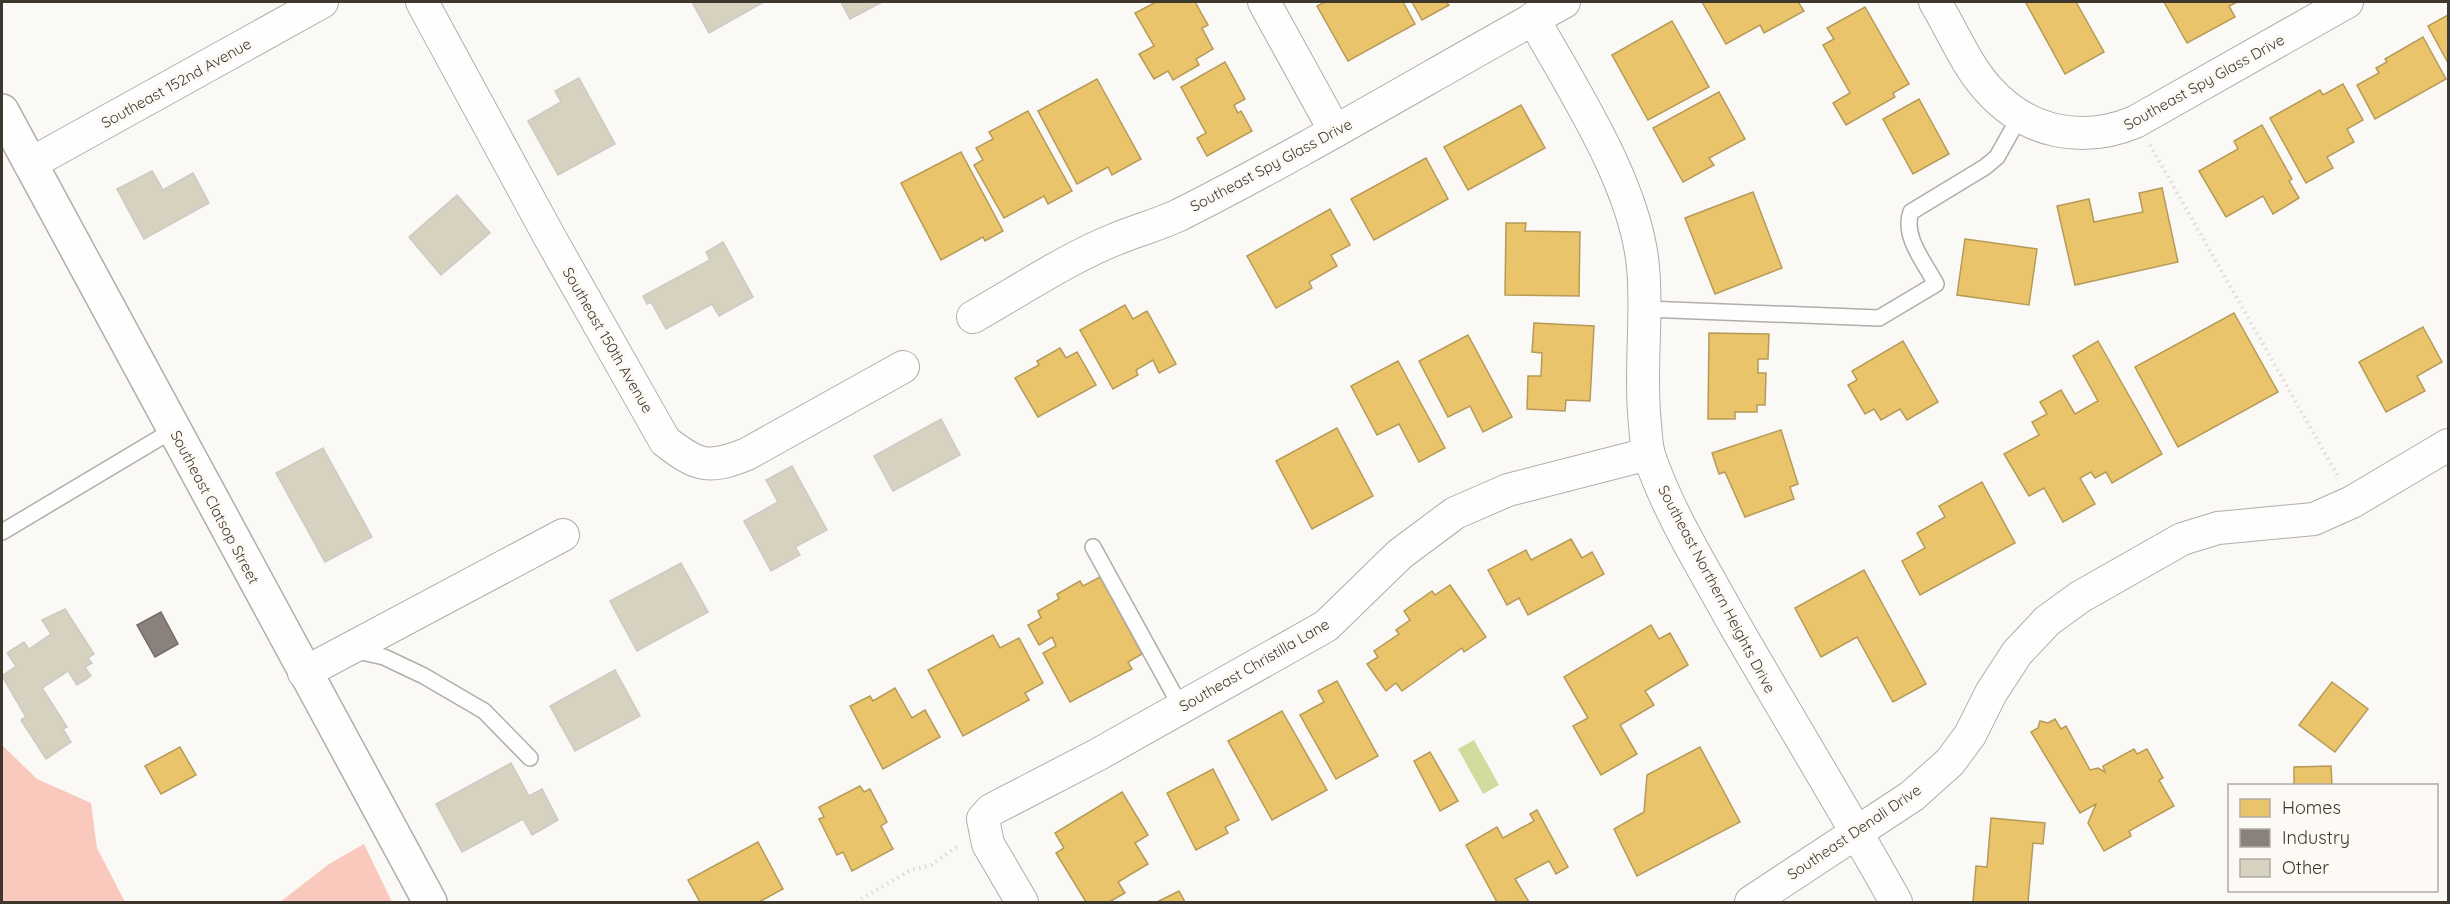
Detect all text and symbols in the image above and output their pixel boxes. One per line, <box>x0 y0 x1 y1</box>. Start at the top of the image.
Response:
street label: Southeast Spy Glass Drive <box>2120 30 2288 134</box>
street label: Southeast 152nd Avenue <box>98 34 254 132</box>
street label: Southeast Spy Glass Drive <box>1187 114 1355 216</box>
street label: Southeast 150th Avenue <box>558 264 658 416</box>
street label: Southeast Clatsop Street <box>166 427 264 587</box>
street label: Southeast Northern Heights Drive <box>1654 482 1780 696</box>
street label: Southeast Christilla Lane <box>1175 614 1333 716</box>
street label: Southeast Denali Drive <box>1783 780 1925 884</box>
legend <box>2228 784 2438 892</box>
text: Homes <box>2282 796 2341 819</box>
text: Industry <box>2282 826 2350 849</box>
text: Other <box>2282 856 2329 879</box>

